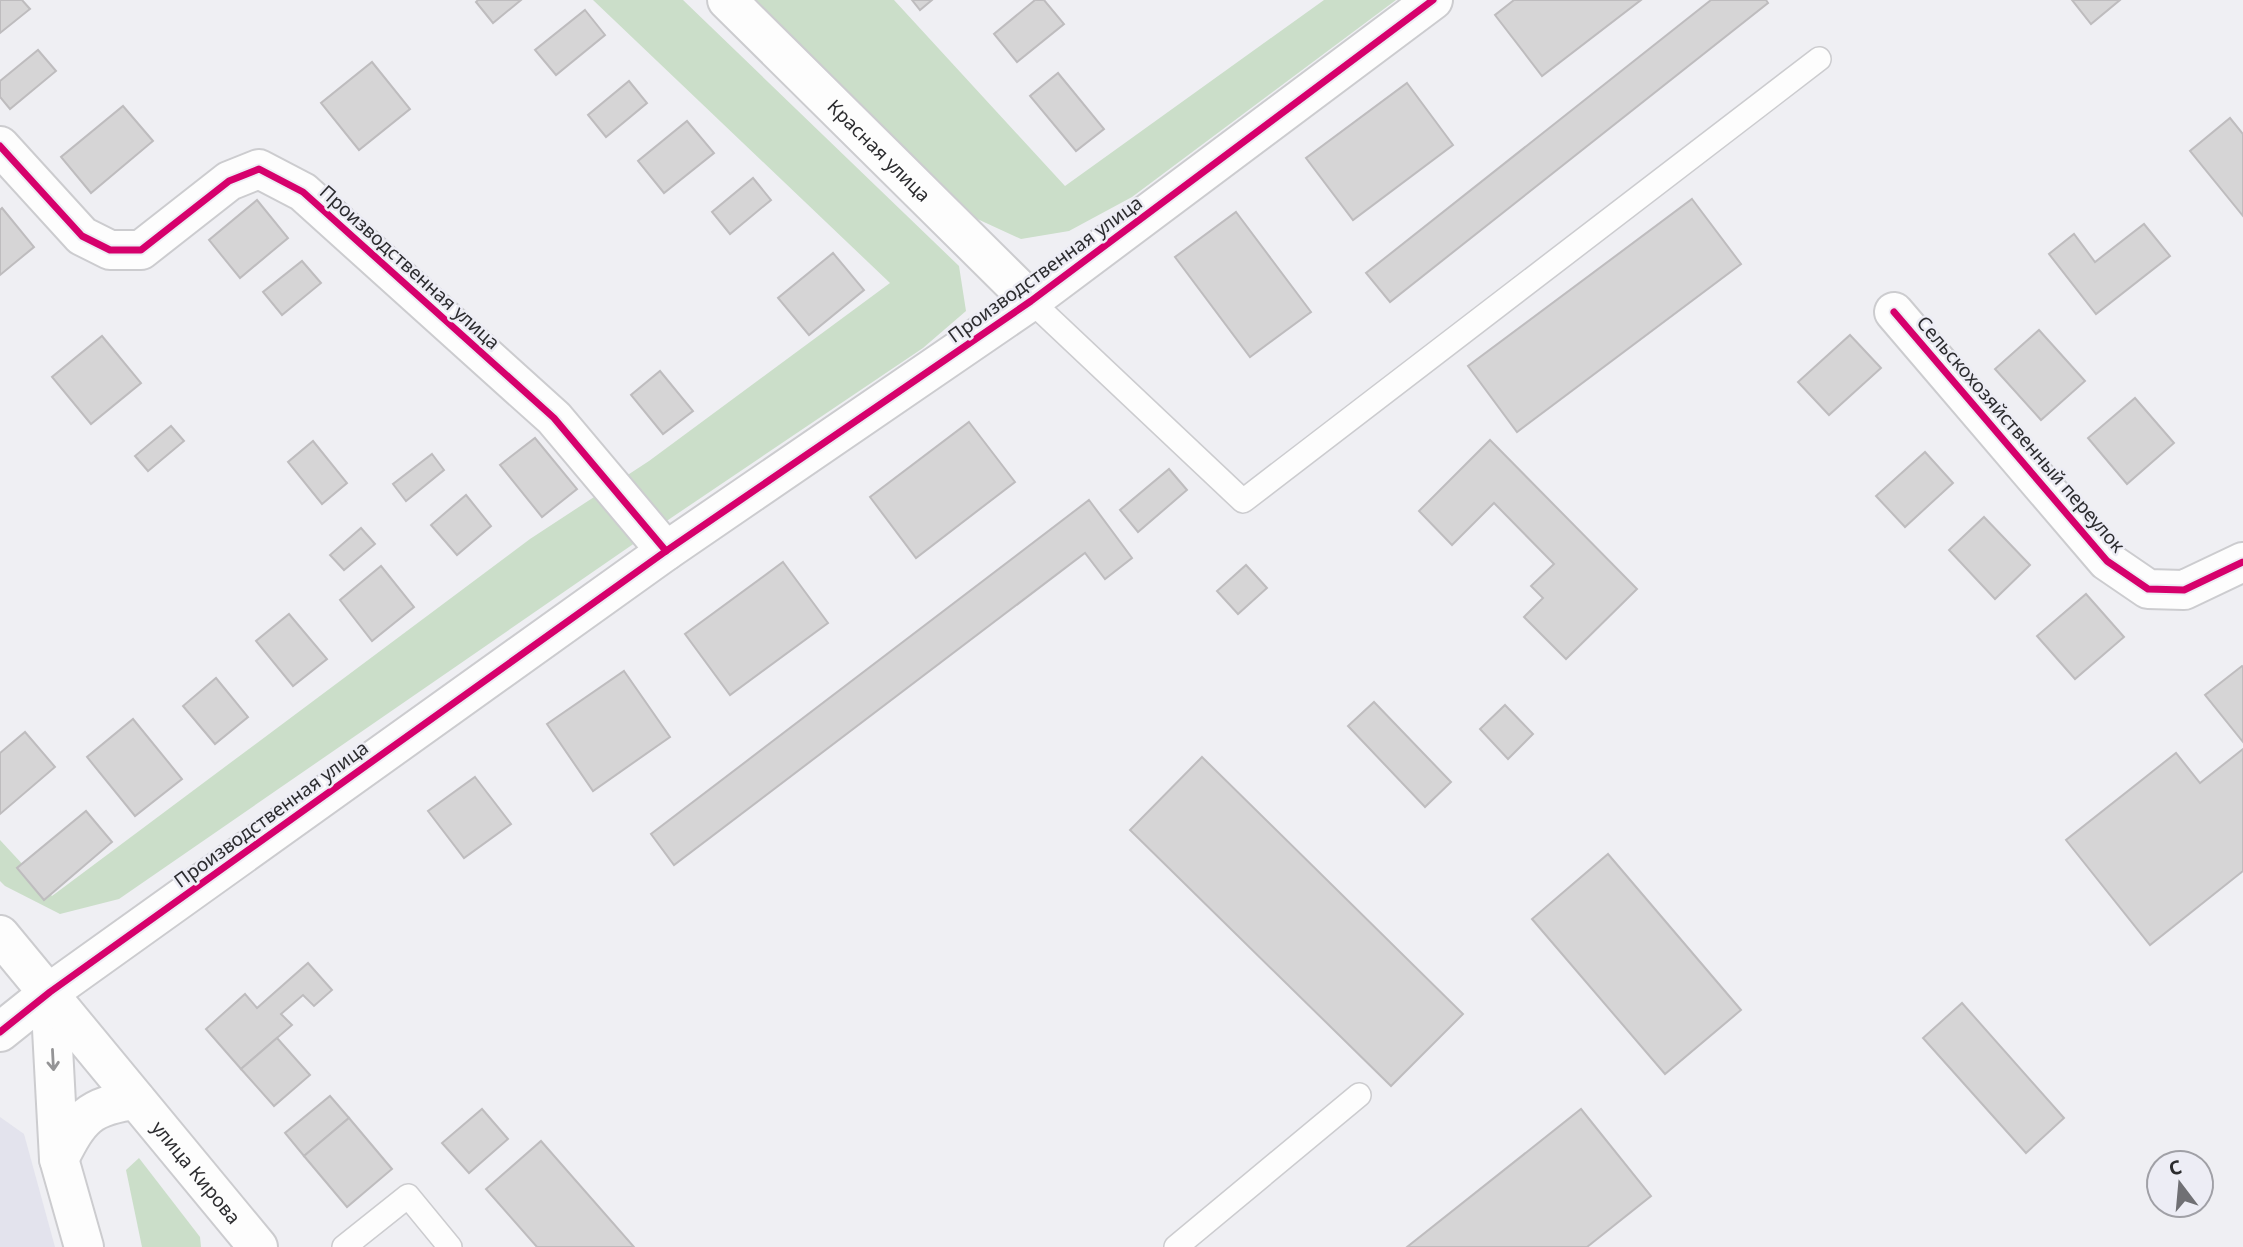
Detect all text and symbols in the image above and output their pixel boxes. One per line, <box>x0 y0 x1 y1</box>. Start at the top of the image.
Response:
street label: Красная улица <box>822 94 936 207</box>
street label: Производственная улица <box>314 179 506 355</box>
street label: Производственная улица <box>943 190 1147 348</box>
street label: Сельскохозяйственный переулок <box>1911 310 2131 558</box>
street label: Производственная улица <box>169 735 373 893</box>
one-way arrow <box>47 1048 60 1071</box>
street label: улица Кирова <box>146 1115 247 1229</box>
north arrow <box>2145 1149 2215 1219</box>
text: С <box>2166 1153 2185 1182</box>

